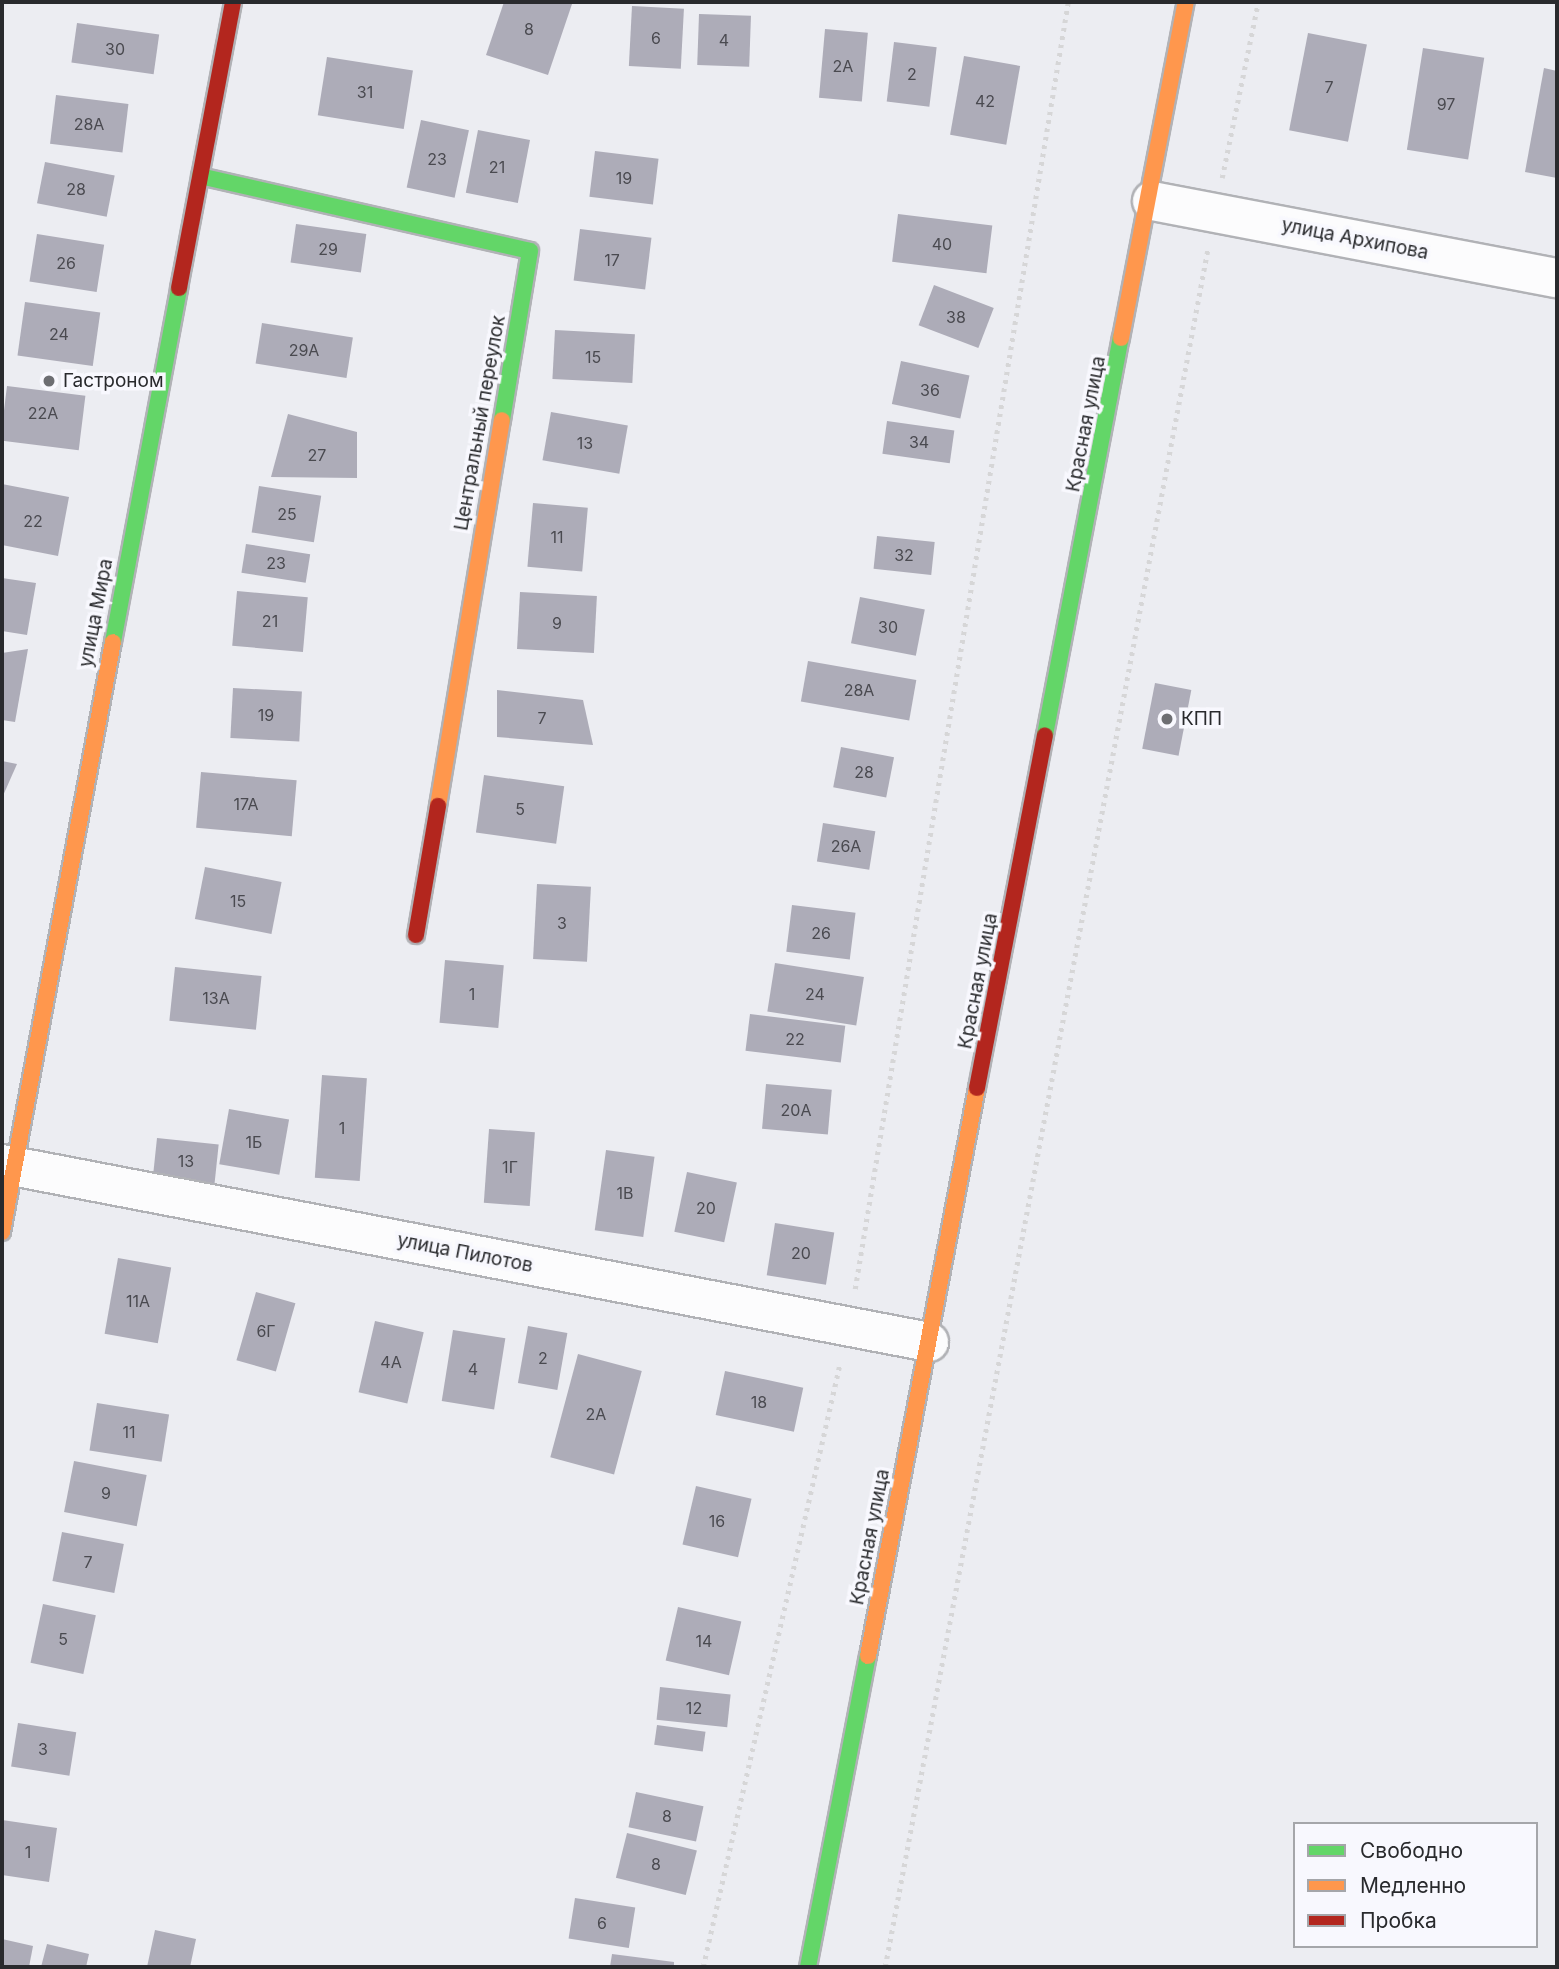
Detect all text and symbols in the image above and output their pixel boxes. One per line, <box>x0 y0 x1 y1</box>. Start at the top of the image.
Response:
house number: 8 <box>524 19 534 39</box>
house number: 6 <box>651 28 661 48</box>
house number: 4 <box>719 30 729 50</box>
house number: 30 <box>105 39 125 59</box>
house number: 2А <box>833 56 853 76</box>
house number: 2 <box>907 64 917 84</box>
house number: 7 <box>1324 77 1334 97</box>
house number: 31 <box>357 82 373 102</box>
house number: 42 <box>975 91 995 111</box>
house number: 97 <box>1437 94 1455 114</box>
house number: 28А <box>74 114 104 134</box>
house number: 23 <box>427 149 447 169</box>
house number: 21 <box>489 157 505 177</box>
house number: 19 <box>616 168 632 188</box>
house number: 28 <box>66 179 86 199</box>
street label: улица Архипова <box>1280 214 1430 264</box>
house number: 40 <box>932 234 952 254</box>
house number: 29 <box>318 239 338 259</box>
house number: 17 <box>604 250 620 270</box>
house number: 26 <box>56 253 76 273</box>
house number: 38 <box>946 307 966 327</box>
street label: Центральный переулок <box>450 314 510 532</box>
house number: 24 <box>49 324 69 344</box>
house number: 29А <box>289 340 319 360</box>
house number: 15 <box>585 347 601 367</box>
street label: Красная улица <box>1062 354 1110 494</box>
place label: Гастроном <box>63 370 164 392</box>
marker: Гастроном <box>41 373 57 389</box>
house number: 36 <box>920 380 940 400</box>
house number: 22А <box>28 403 58 423</box>
house number: 34 <box>909 432 929 452</box>
house number: 13 <box>577 433 593 453</box>
house number: 27 <box>308 445 326 465</box>
house number: 25 <box>277 504 297 524</box>
house number: 22 <box>23 511 43 531</box>
house number: 11 <box>550 527 564 547</box>
house number: 32 <box>894 545 914 565</box>
house number: 23 <box>266 553 286 573</box>
street label: улица Мира <box>74 557 118 669</box>
house number: 21 <box>262 611 278 631</box>
house number: 9 <box>552 613 562 633</box>
house number: 30 <box>878 617 898 637</box>
house number: 28А <box>844 680 874 700</box>
house number: 19 <box>258 705 274 725</box>
house number: 7 <box>537 708 547 728</box>
place label: КПП <box>1181 708 1222 730</box>
marker: КПП <box>1159 711 1175 727</box>
house number: 28 <box>854 762 874 782</box>
house number: 17А <box>234 794 258 814</box>
house number: 5 <box>515 799 525 819</box>
house number: 26А <box>831 836 861 856</box>
house number: 15 <box>230 891 246 911</box>
street label: Красная улица <box>954 911 1002 1051</box>
house number: 3 <box>557 913 567 933</box>
house number: 26 <box>811 923 831 943</box>
house number: 1 <box>469 984 475 1004</box>
house number: 24 <box>805 984 825 1004</box>
house number: 13А <box>202 988 230 1008</box>
house number: 22 <box>785 1029 805 1049</box>
house number: 20А <box>781 1100 811 1120</box>
house number: 1 <box>339 1118 345 1138</box>
house number: 1Б <box>246 1132 262 1152</box>
house number: 13 <box>178 1151 194 1171</box>
house number: 1Г <box>502 1157 518 1177</box>
house number: 1В <box>617 1183 633 1203</box>
house number: 20 <box>696 1198 716 1218</box>
street label: улица Пилотов <box>395 1229 535 1277</box>
house number: 20 <box>791 1243 811 1263</box>
house number: 11А <box>126 1291 150 1311</box>
house number: 6Г <box>256 1321 276 1341</box>
house number: 2 <box>538 1348 548 1368</box>
house number: 4А <box>380 1352 402 1372</box>
house number: 4 <box>468 1359 478 1379</box>
house number: 18 <box>751 1392 767 1412</box>
house number: 2А <box>586 1404 606 1424</box>
house number: 11 <box>122 1422 136 1442</box>
street label: Красная улица <box>846 1467 894 1607</box>
house number: 9 <box>101 1483 111 1503</box>
house number: 16 <box>709 1511 725 1531</box>
house number: 7 <box>83 1552 93 1572</box>
house number: 5 <box>58 1629 68 1649</box>
house number: 14 <box>696 1631 712 1651</box>
house number: 12 <box>686 1698 702 1718</box>
house number: 3 <box>38 1739 48 1759</box>
house number: 8 <box>662 1806 672 1826</box>
legend <box>1293 1822 1538 1948</box>
text: Свободно <box>1360 1838 1463 1863</box>
house number: 1 <box>25 1842 31 1862</box>
house number: 8 <box>651 1854 661 1874</box>
text: Медленно <box>1360 1873 1466 1898</box>
text: Пробка <box>1360 1908 1437 1933</box>
house number: 6 <box>597 1913 607 1933</box>

